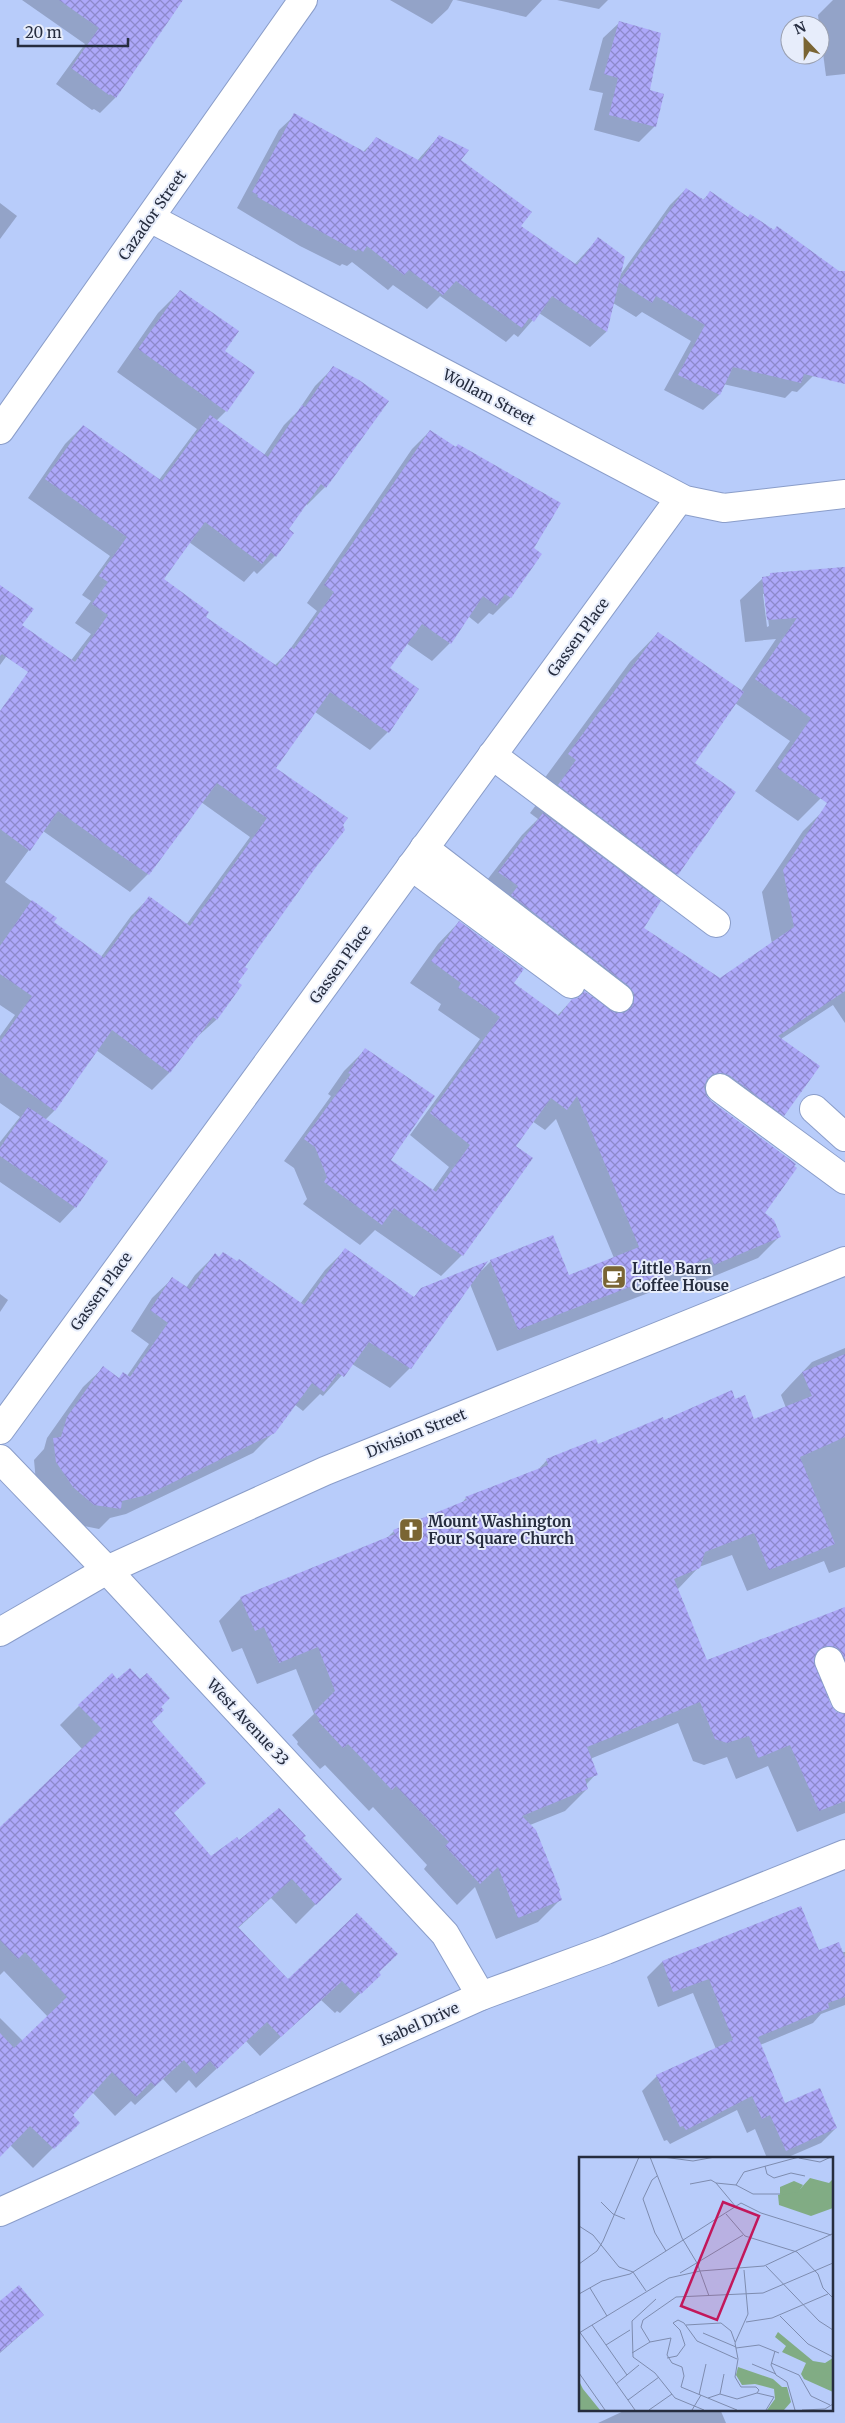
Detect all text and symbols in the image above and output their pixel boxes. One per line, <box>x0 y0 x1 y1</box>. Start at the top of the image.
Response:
scale bar <box>18 15 128 47</box>
north arrow <box>780 15 830 65</box>
text: N <box>792 18 809 38</box>
text: 20 m <box>25 23 62 42</box>
street label: Cazador Street <box>114 166 190 264</box>
street label: Wollam Street <box>439 364 538 429</box>
street label: Gassen Place <box>543 594 613 680</box>
street label: Gassen Place <box>305 921 375 1007</box>
street label: Gassen Place <box>66 1248 136 1334</box>
place label: Little Barn Coffee House <box>632 1259 729 1295</box>
cafe icon: Little Barn Coffee House <box>601 1264 627 1290</box>
street label: Division Street <box>363 1404 469 1462</box>
place label: Mount Washington Four Square Church <box>428 1512 574 1548</box>
church icon: Mount Washington Four Square Church <box>398 1517 424 1543</box>
street label: West Avenue 33 <box>202 1674 293 1769</box>
street label: Isabel Drive <box>376 1998 462 2050</box>
inset map <box>579 2157 832 2410</box>

